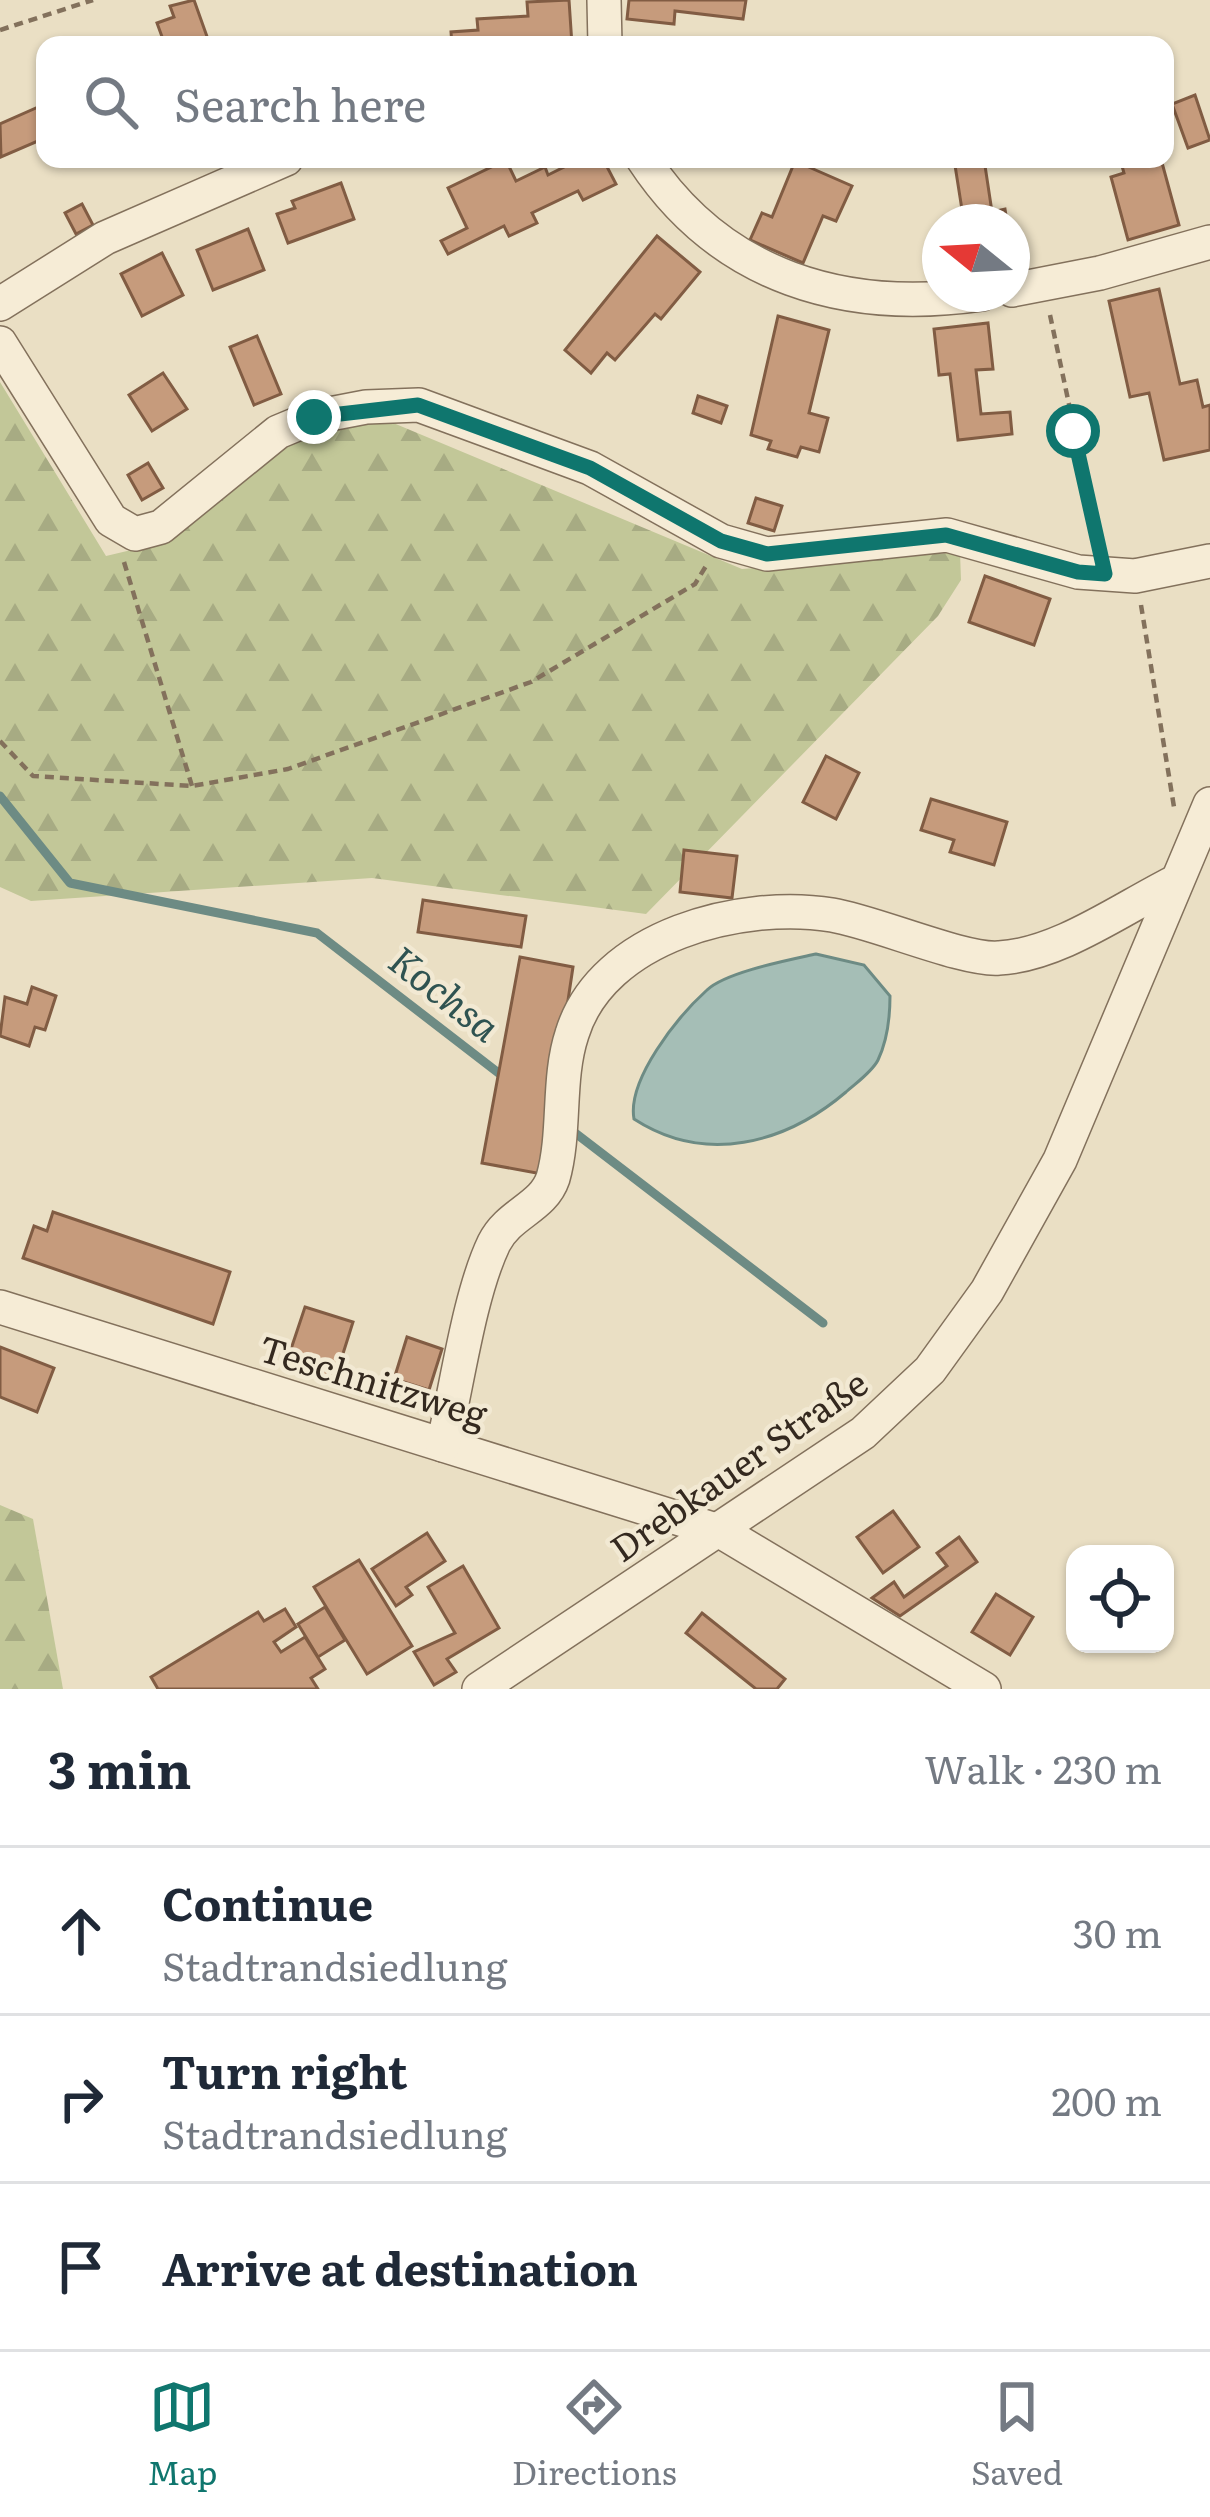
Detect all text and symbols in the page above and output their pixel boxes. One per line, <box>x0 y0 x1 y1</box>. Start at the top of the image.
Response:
search box <box>36 36 1174 168</box>
icon: search <box>78 69 144 135</box>
text: Search here <box>174 69 426 136</box>
north arrow <box>922 204 1030 312</box>
route end <box>287 390 341 444</box>
route start <box>1046 404 1100 458</box>
water label: Kochsa <box>378 930 514 1054</box>
street label: Teschnitzweg <box>253 1320 495 1440</box>
street label: Drebkauer Straße <box>598 1355 877 1573</box>
map controls <box>1066 1545 1174 1653</box>
button: locate <box>1066 1545 1174 1653</box>
text: 3 min <box>48 1729 192 1805</box>
text: Walk · 230 m <box>924 1738 1162 1796</box>
text: Continue <box>162 1868 373 1935</box>
icon: ahead <box>48 1898 114 1964</box>
text: 30 m <box>1073 1902 1162 1960</box>
text: Stadtrandsiedlung <box>162 1935 508 1993</box>
text: Turn right <box>162 2036 408 2103</box>
icon: right <box>48 2066 114 2132</box>
text: 200 m <box>1052 2070 1162 2128</box>
text: Stadtrandsiedlung <box>162 2103 508 2161</box>
text: Arrive at destination <box>162 2233 638 2300</box>
icon: arrive <box>48 2234 114 2300</box>
tab: Map <box>147 2374 217 2495</box>
tab: Directions <box>512 2374 677 2495</box>
tab: Saved <box>971 2374 1063 2495</box>

